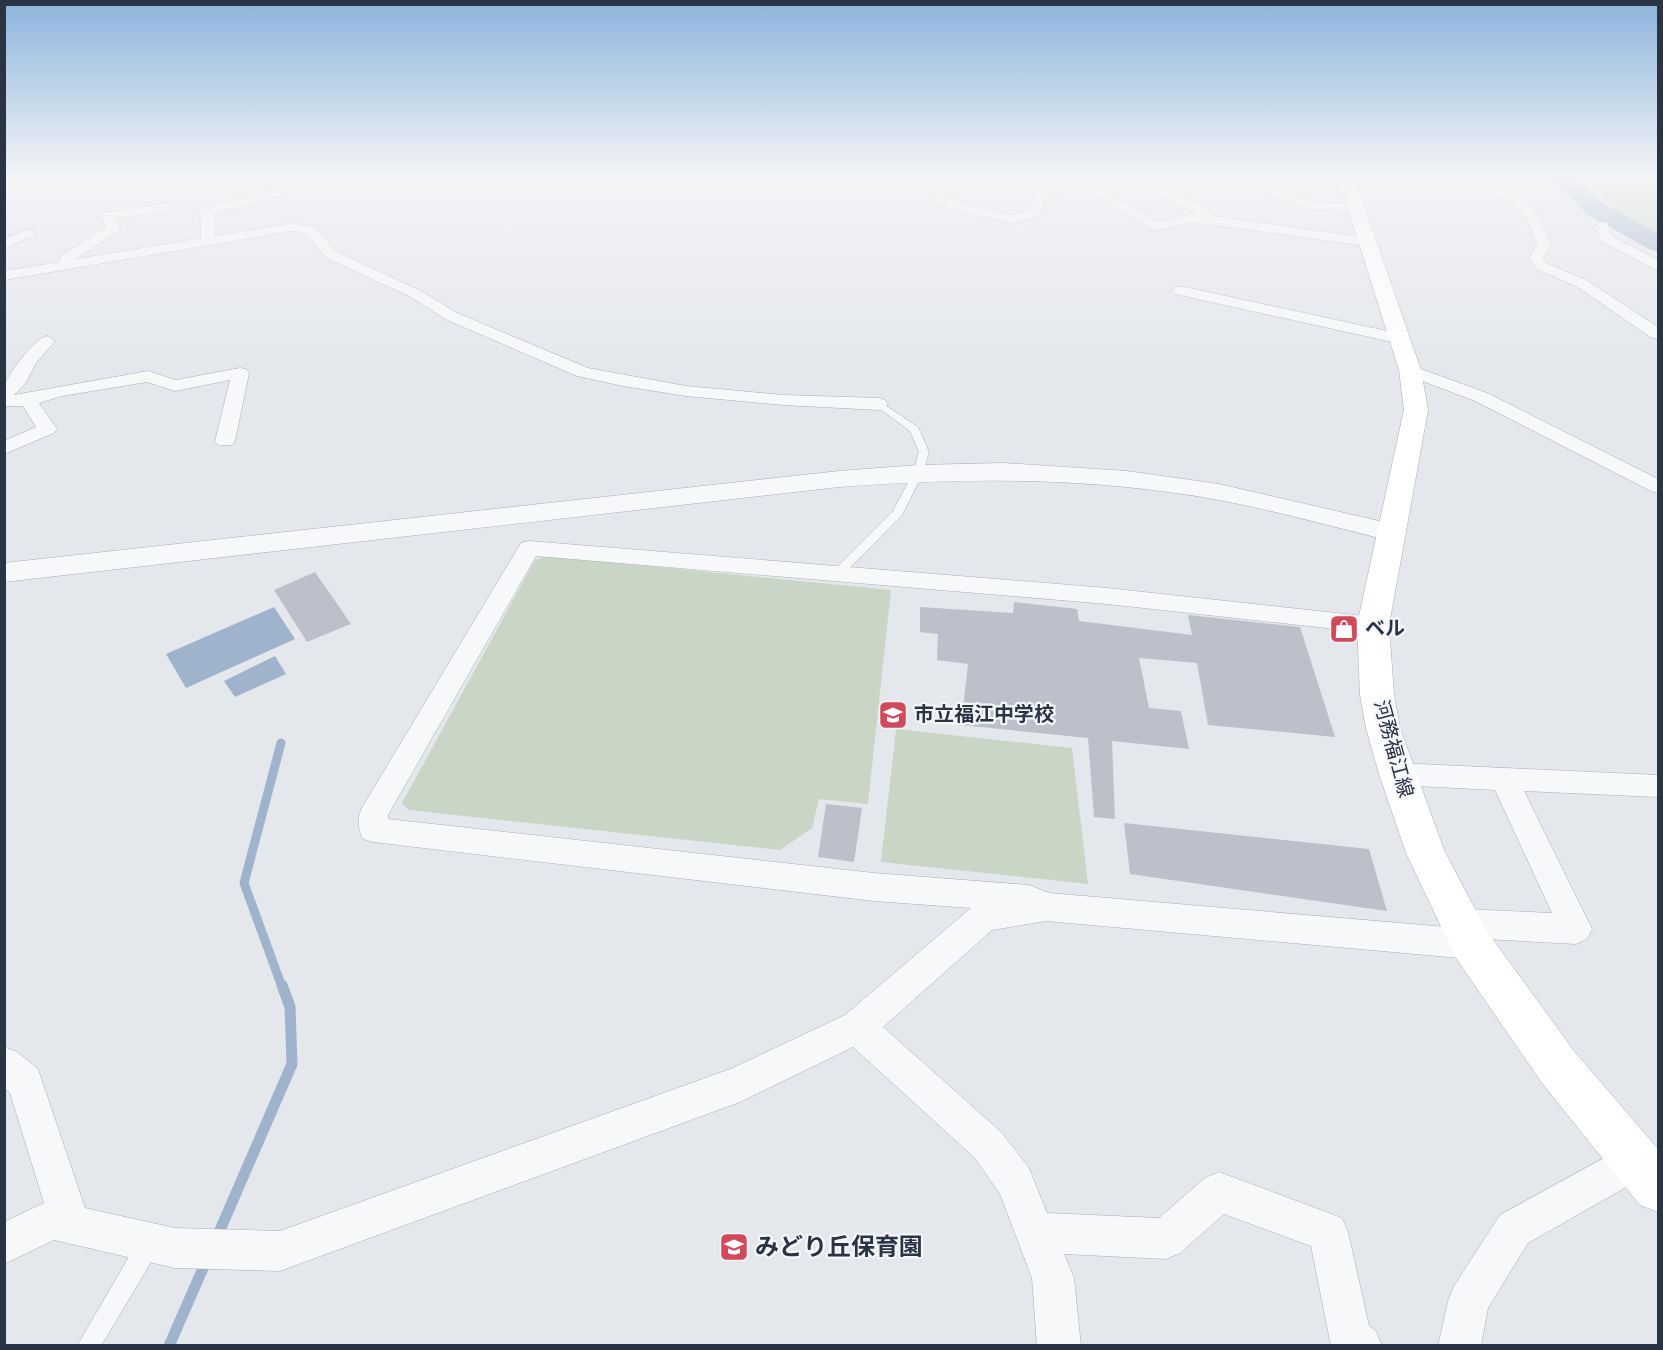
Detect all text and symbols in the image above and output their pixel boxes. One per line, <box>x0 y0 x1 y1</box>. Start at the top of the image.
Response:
shop icon: ベル <box>1328 613 1360 645</box>
place label: ベル <box>1365 615 1405 643</box>
street label: 河務福江線 <box>1367 697 1419 801</box>
school or university icon: 市立福江中学校 <box>877 699 909 731</box>
place label: 市立福江中学校 <box>914 701 1054 729</box>
place label: みどり丘保育園 <box>755 1230 923 1265</box>
school or university icon: みどり丘保育園 <box>718 1231 750 1263</box>

